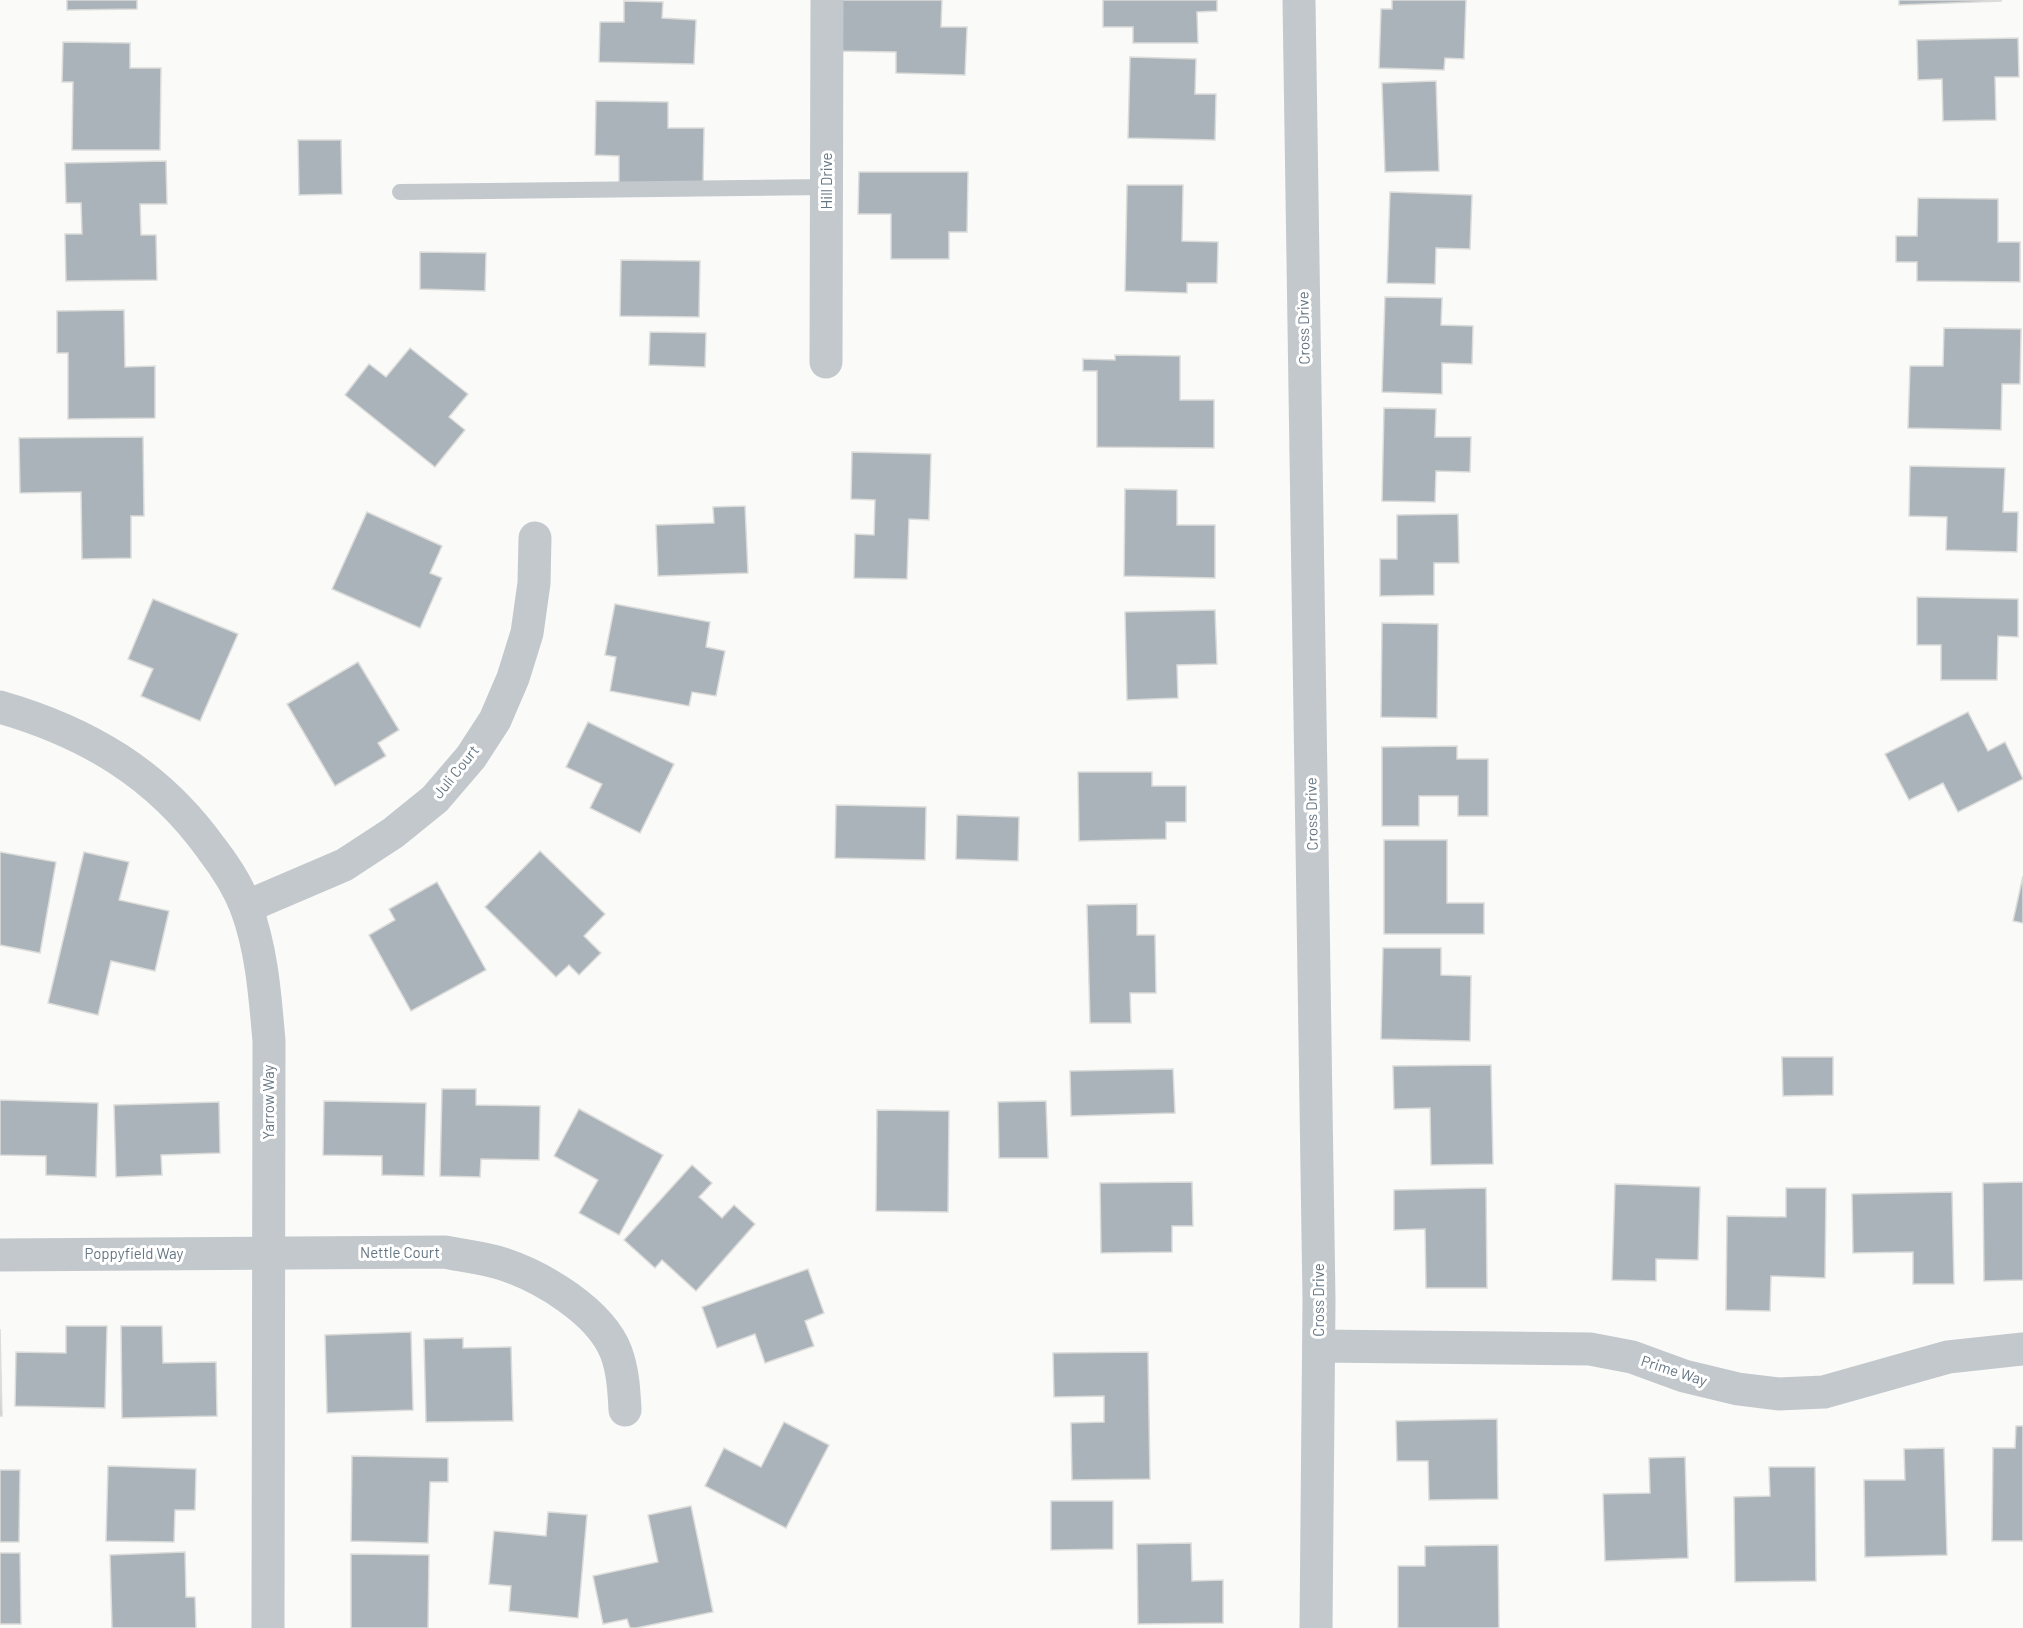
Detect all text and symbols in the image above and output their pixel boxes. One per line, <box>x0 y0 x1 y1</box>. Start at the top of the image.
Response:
street label: Hill Drive <box>817 153 835 209</box>
street label: Cross Drive <box>1293 291 1313 365</box>
street label: Juli Court <box>428 741 482 802</box>
street label: Cross Drive <box>1301 777 1321 851</box>
street label: Yarrow Way <box>259 1064 277 1139</box>
street label: Nettle Court <box>360 1243 440 1261</box>
street label: Poppyfield Way <box>85 1244 184 1262</box>
street label: Cross Drive <box>1309 1263 1327 1337</box>
street label: Prime Way <box>1639 1351 1710 1389</box>

